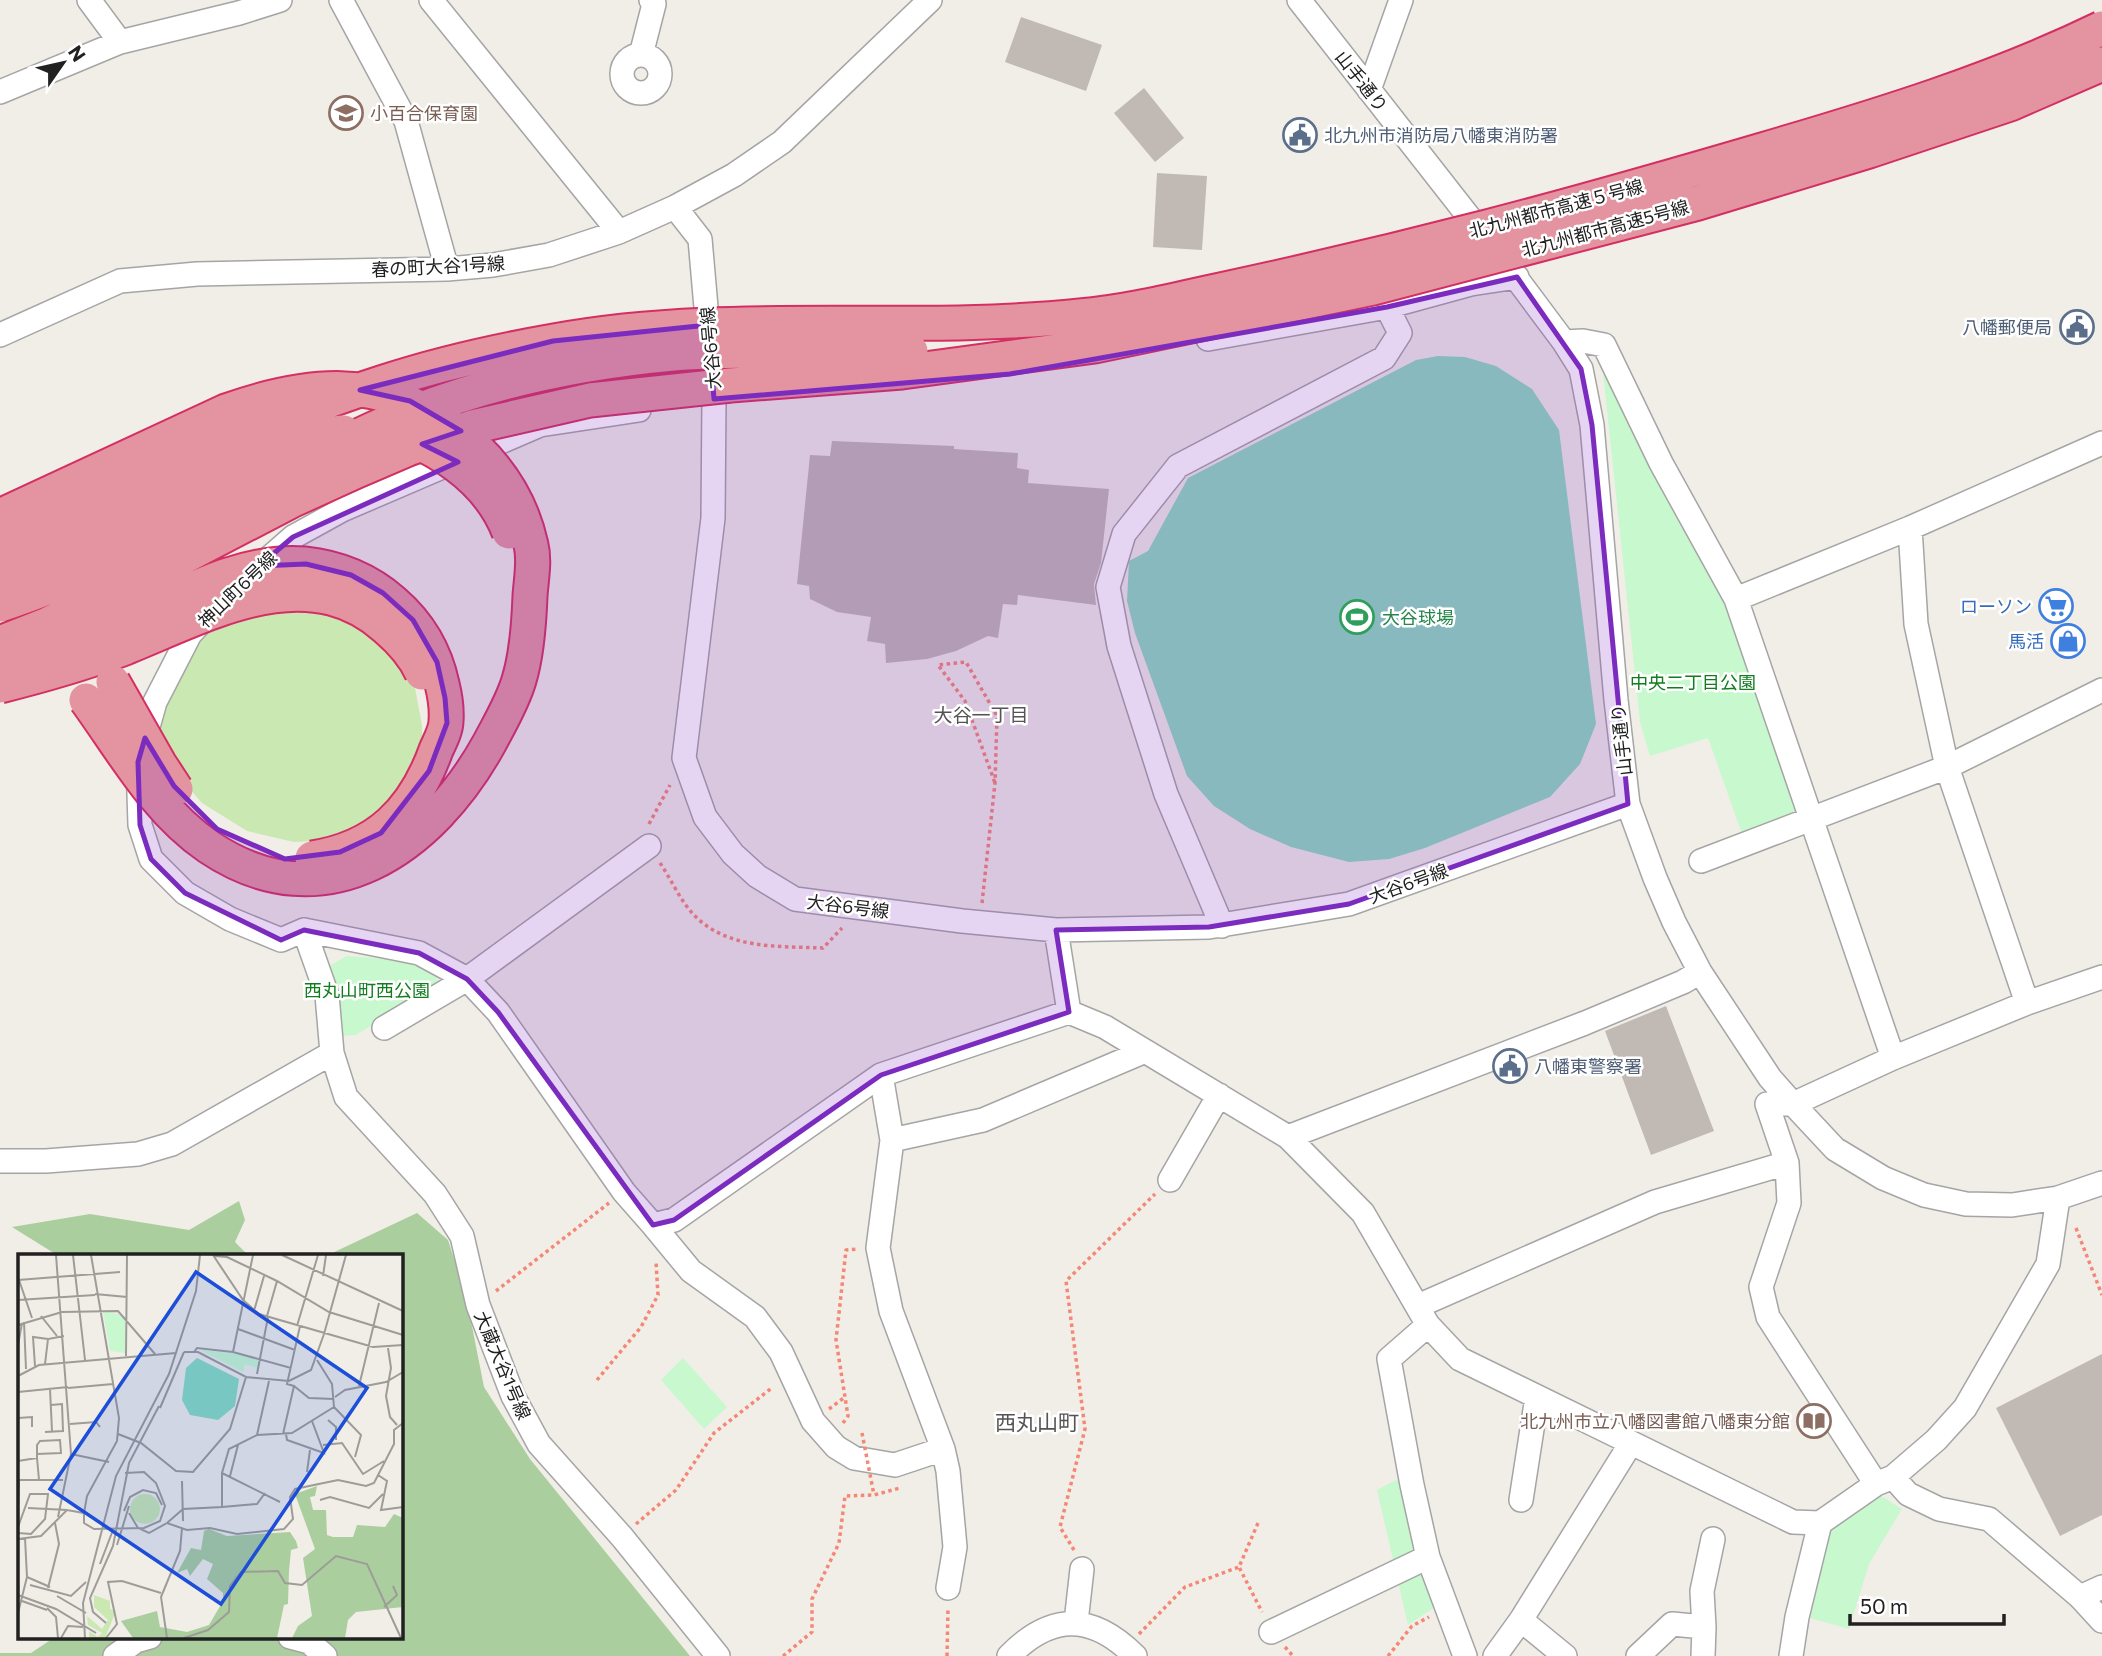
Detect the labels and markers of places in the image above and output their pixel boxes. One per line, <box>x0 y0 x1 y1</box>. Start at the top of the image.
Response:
school or university icon: 小百合保育園 <box>327 94 365 132</box>
place label: 小百合保育園 <box>370 102 478 124</box>
public building icon: 北九州市消防局八幡東消防署 <box>1281 116 1319 154</box>
place label: 北九州市消防局八幡東消防署 <box>1324 124 1558 146</box>
public building icon: 八幡郵便局 <box>2058 308 2096 346</box>
place label: 八幡郵便局 <box>1962 316 2052 338</box>
supermarket icon: ローソン <box>2037 587 2075 625</box>
place label: ローソン <box>1960 595 2032 617</box>
sports icon: 大谷球場 <box>1338 598 1376 636</box>
place label: 大谷球場 <box>1382 606 1454 628</box>
shop icon: 馬活 <box>2049 622 2087 660</box>
place label: 馬活 <box>2008 630 2044 652</box>
public building icon: 八幡東警察署 <box>1491 1047 1529 1085</box>
place label: 八幡東警察署 <box>1534 1055 1642 1077</box>
library icon: 北九州市立八幡図書館八幡東分館 <box>1795 1402 1833 1440</box>
place label: 北九州市立八幡図書館八幡東分館 <box>1520 1410 1790 1432</box>

